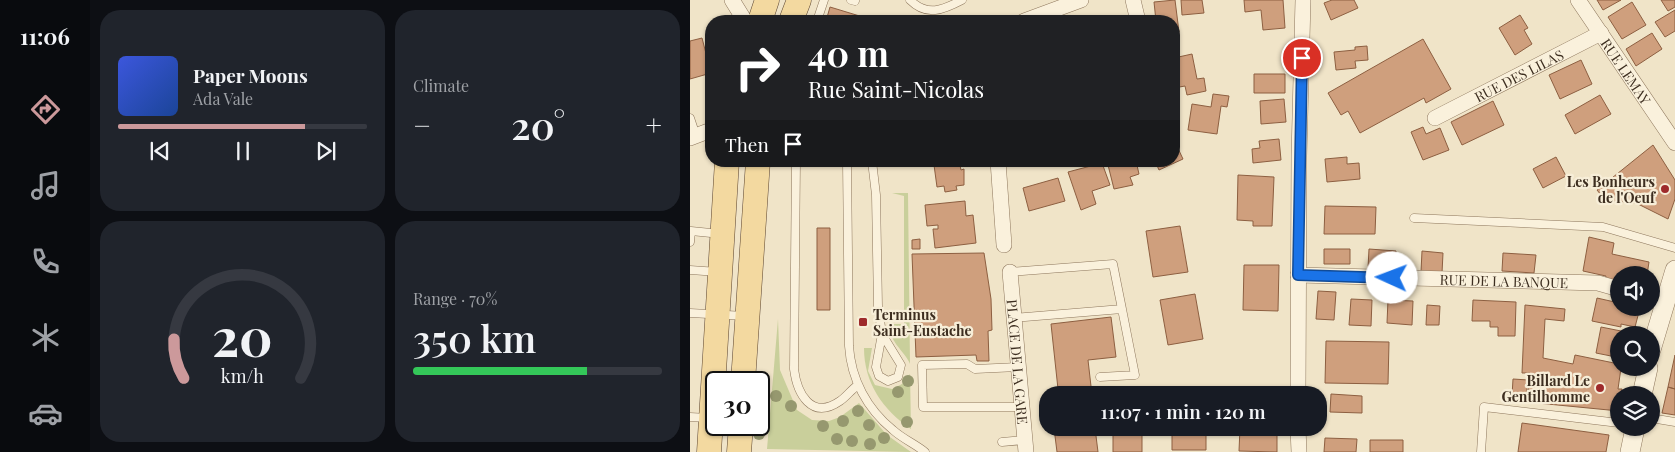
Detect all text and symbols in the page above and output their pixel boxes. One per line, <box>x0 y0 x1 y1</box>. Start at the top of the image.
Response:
text: 11:06 <box>20 21 70 51</box>
text: 40 m <box>808 29 889 76</box>
street label: RUE LEMAY <box>1597 34 1656 109</box>
icon: right <box>725 35 790 100</box>
pin <box>1281 37 1323 79</box>
icon: arrive <box>1288 44 1316 72</box>
street label: RUE DES LILAS <box>1471 44 1567 106</box>
text: Paper Moons <box>193 62 308 88</box>
text: Rue Saint-Nicolas <box>808 74 984 104</box>
text: Climate <box>413 75 469 96</box>
text: Ada Vale <box>193 88 253 109</box>
icon: directions <box>28 92 63 127</box>
text: 20° <box>511 99 565 150</box>
text: − <box>413 106 431 143</box>
text: + <box>646 106 662 143</box>
icon: arrive <box>779 130 807 158</box>
text: Then <box>725 131 769 157</box>
icon: previous <box>146 137 174 165</box>
icon: pause <box>229 137 257 165</box>
icon: next <box>312 137 340 165</box>
icon: music <box>28 168 63 203</box>
place label: Les Bonheurs de l'Oeuf <box>1567 172 1656 207</box>
marker: Les Bonheurs de l'Oeuf <box>1659 183 1671 195</box>
icon: phone <box>28 244 63 279</box>
position arrow <box>1365 251 1417 303</box>
map controls <box>1610 266 1660 436</box>
button: sound <box>1610 266 1660 316</box>
street label: RUE DE LA BANQUE <box>1439 269 1568 292</box>
text: Range · 70% <box>413 288 497 309</box>
street label: PLACE DE LA GARE <box>1003 298 1033 425</box>
text: 20 <box>212 301 273 370</box>
place label: Terminus Saint-Eustache <box>873 305 972 340</box>
text: 350 km <box>413 312 536 363</box>
marker: Terminus Saint-Eustache <box>857 316 869 328</box>
icon: climate <box>28 320 63 355</box>
button: search <box>1610 326 1660 376</box>
text: km/h <box>221 364 264 387</box>
speed limit sign: 30 <box>705 371 770 436</box>
place label: Billard Le Gentilhomme <box>1502 371 1590 406</box>
marker: Billard Le Gentilhomme <box>1594 382 1606 394</box>
button: layers <box>1610 386 1660 436</box>
icon: car <box>28 396 63 431</box>
text: 11:07 · 1 min · 120 m <box>1100 398 1266 424</box>

